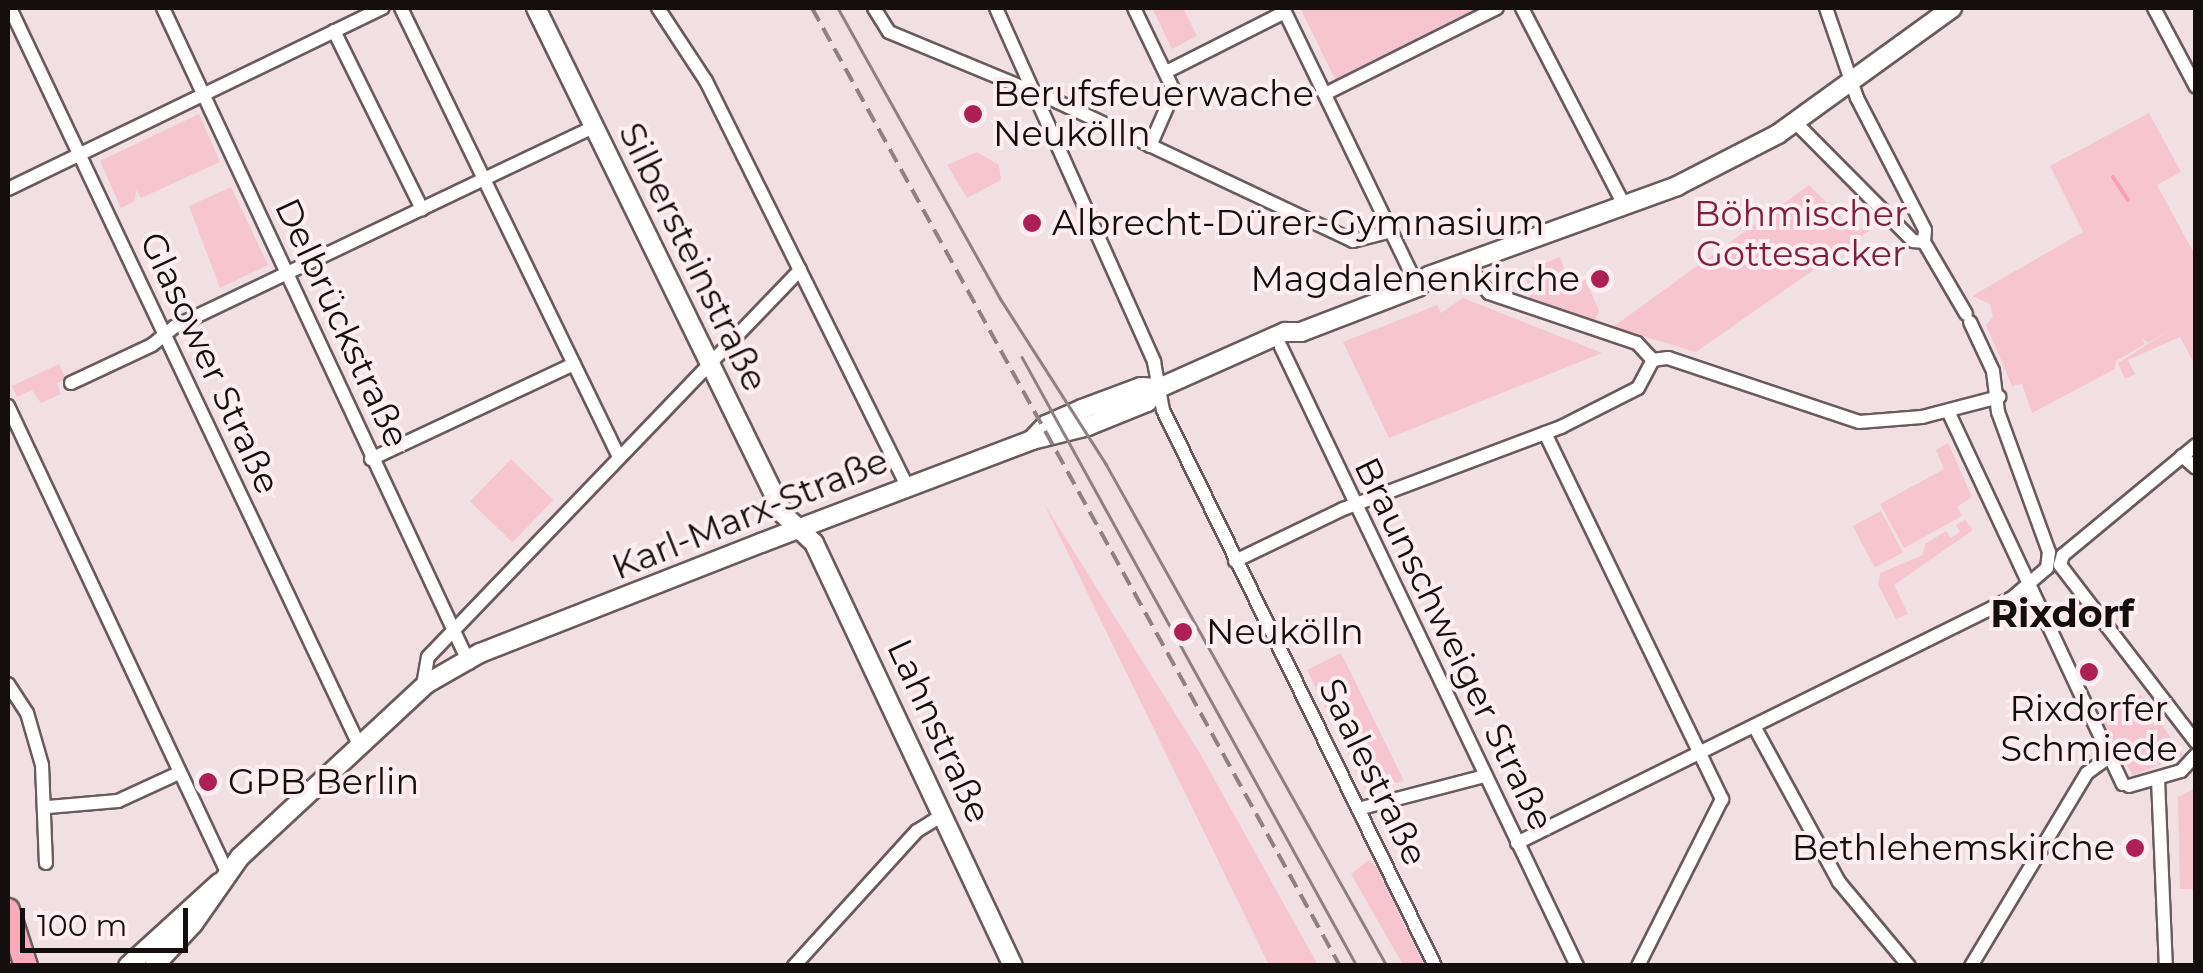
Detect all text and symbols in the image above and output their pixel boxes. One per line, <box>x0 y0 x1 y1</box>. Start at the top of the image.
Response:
place label: Berufsfeuerwache Neukölln <box>993 73 1314 155</box>
marker: Berufsfeuerwache Neukölln <box>962 103 984 125</box>
street label: Silbersteinstraße <box>610 116 776 398</box>
street label: Delbrückstraße <box>266 192 418 454</box>
park label: Böhmischer Gottesacker <box>1694 193 1908 275</box>
place label: Albrecht-Dürer-Gymnasium <box>1052 202 1544 244</box>
marker: Albrecht-Dürer-Gymnasium <box>1021 212 1043 234</box>
street label: Glasower Straße <box>131 226 289 500</box>
place label: Magdalenenkirche <box>1250 258 1580 300</box>
marker: Magdalenenkirche <box>1589 268 1611 290</box>
street label: Karl-Marx-Straße <box>606 440 894 588</box>
street label: Braunschweiger Straße <box>1345 451 1563 837</box>
district label: Rixdorf <box>1990 591 2134 637</box>
place label: Neukölln <box>1206 611 1364 653</box>
marker: Neukölln <box>1170 619 1196 645</box>
street label: Lahnstraße <box>878 633 1000 829</box>
marker: Rixdorfer Schmiede <box>2078 661 2100 683</box>
street label: Saalestraße <box>1310 672 1436 872</box>
place label: Rixdorfer Schmiede <box>2000 688 2178 770</box>
place label: GPB Berlin <box>228 761 419 803</box>
marker: GPB Berlin <box>197 771 219 793</box>
place label: Bethlehemskirche <box>1792 827 2115 869</box>
marker: Bethlehemskirche <box>2124 837 2146 859</box>
scale bar <box>25 888 192 950</box>
text: 100 m <box>37 907 127 944</box>

